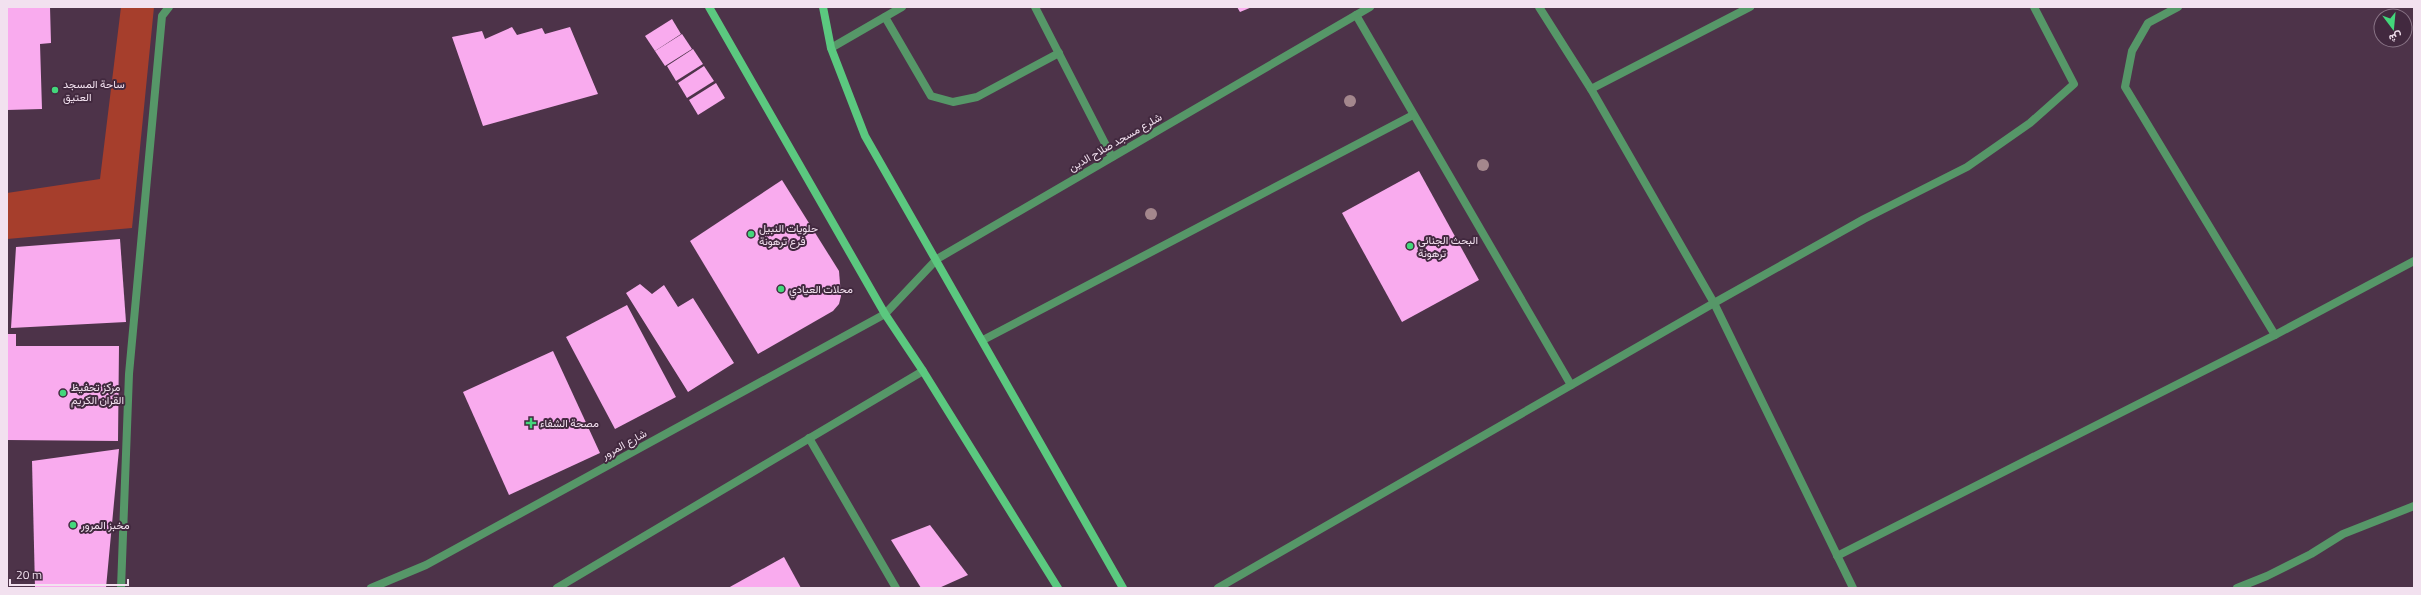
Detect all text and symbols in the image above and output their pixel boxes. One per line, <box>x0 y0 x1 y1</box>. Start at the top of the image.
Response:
north arrow <box>2373 8 2413 48</box>
text: ش <box>2387 28 2404 47</box>
place label: ساحة المسجد العتيق <box>63 76 125 105</box>
marker: ساحة المسجد العتيق <box>50 85 60 95</box>
street label: شلرع مسجد صلاح الدين <box>1065 109 1165 175</box>
place label: حلويات النبيل فرع ترهونة <box>759 220 818 249</box>
marker: حلويات النبيل فرع ترهونة <box>746 229 756 239</box>
place label: البحث الجنائي ترهونة <box>1418 232 1478 261</box>
marker: البحث الجنائي ترهونة <box>1405 241 1415 251</box>
place label: محلات العيادي <box>789 281 853 299</box>
marker: محلات العيادي <box>776 284 786 294</box>
place label: مركز تحفيظ القران الكريم <box>71 379 124 408</box>
marker: مركز تحفيظ القران الكريم <box>58 388 68 398</box>
place label: مصحة الشفاء <box>540 415 599 431</box>
marker: مصحة الشفاء <box>525 417 537 429</box>
street label: شارع المرور <box>598 425 650 463</box>
place label: مخبز المرور <box>80 517 130 533</box>
marker: مخبز المرور <box>68 520 78 530</box>
scale bar <box>10 561 128 587</box>
text: 20 m <box>16 565 42 584</box>

